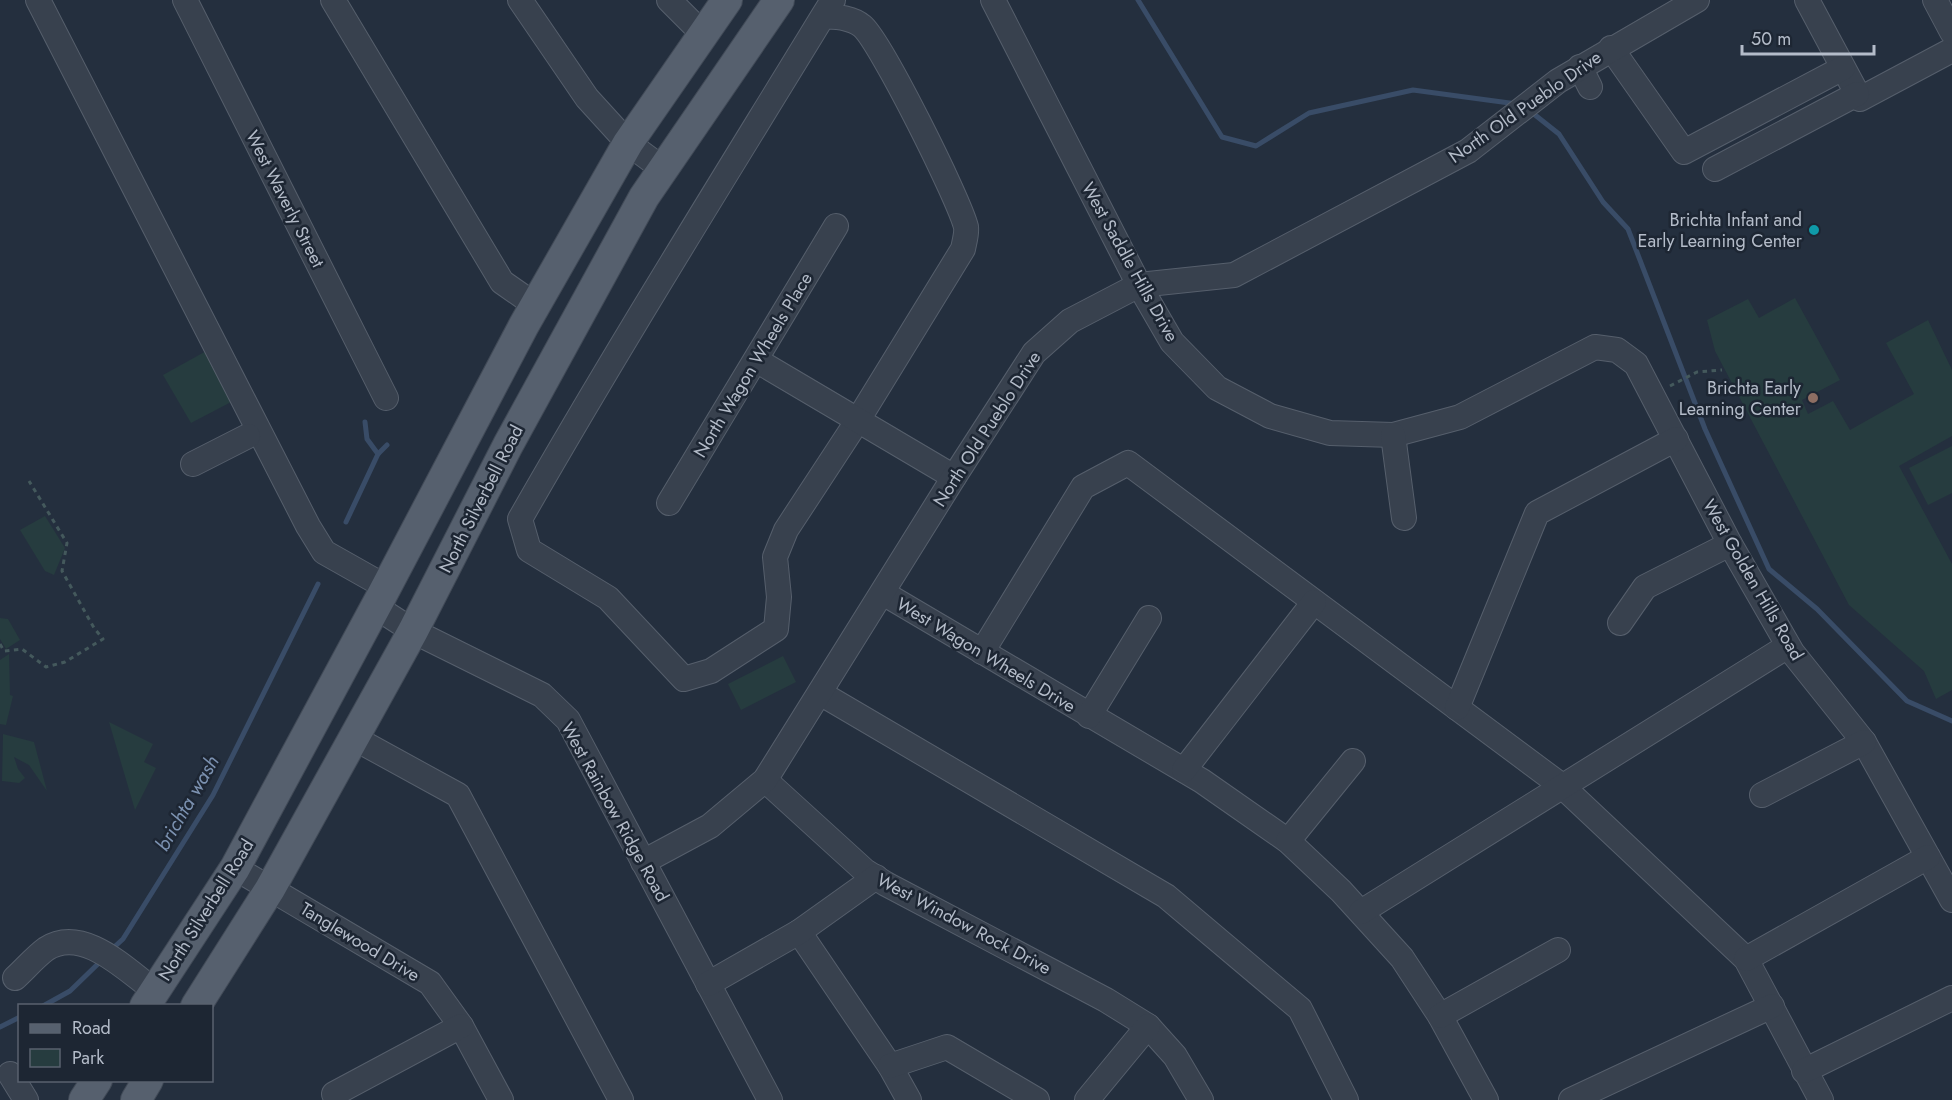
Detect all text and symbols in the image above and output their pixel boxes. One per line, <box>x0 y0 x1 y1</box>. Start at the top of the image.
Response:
scale bar <box>1742 18 1874 56</box>
text: 50 m <box>1751 26 1791 52</box>
street label: North Old Pueblo Drive <box>1443 44 1607 170</box>
street label: West Waverly Street <box>239 126 331 273</box>
street label: West Saddle Hills Drive <box>1075 177 1185 347</box>
place label: Brichta Infant and Early Learning Center <box>1638 207 1803 254</box>
marker: Brichta Infant and Early Learning Center <box>1807 223 1821 237</box>
street label: North Wagon Wheels Place <box>687 267 819 463</box>
street label: North Old Pueblo Drive <box>927 346 1047 512</box>
place label: Brichta Early Learning Center <box>1679 375 1802 422</box>
marker: Brichta Early Learning Center <box>1806 391 1820 405</box>
street label: North Silverbell Road <box>432 421 530 577</box>
street label: West Golden Hills Road <box>1696 495 1810 665</box>
street label: West Wagon Wheels Drive <box>892 591 1080 719</box>
street label: West Rainbow Ridge Road <box>555 717 675 907</box>
water label: brichta wash <box>148 750 227 857</box>
street label: North Silverbell Road <box>152 834 260 986</box>
street label: West Window Rock Drive <box>872 867 1056 981</box>
street label: Tanglewood Drive <box>295 896 425 988</box>
legend <box>18 1004 213 1082</box>
text: Road <box>72 1015 111 1041</box>
text: Park <box>72 1045 104 1071</box>

